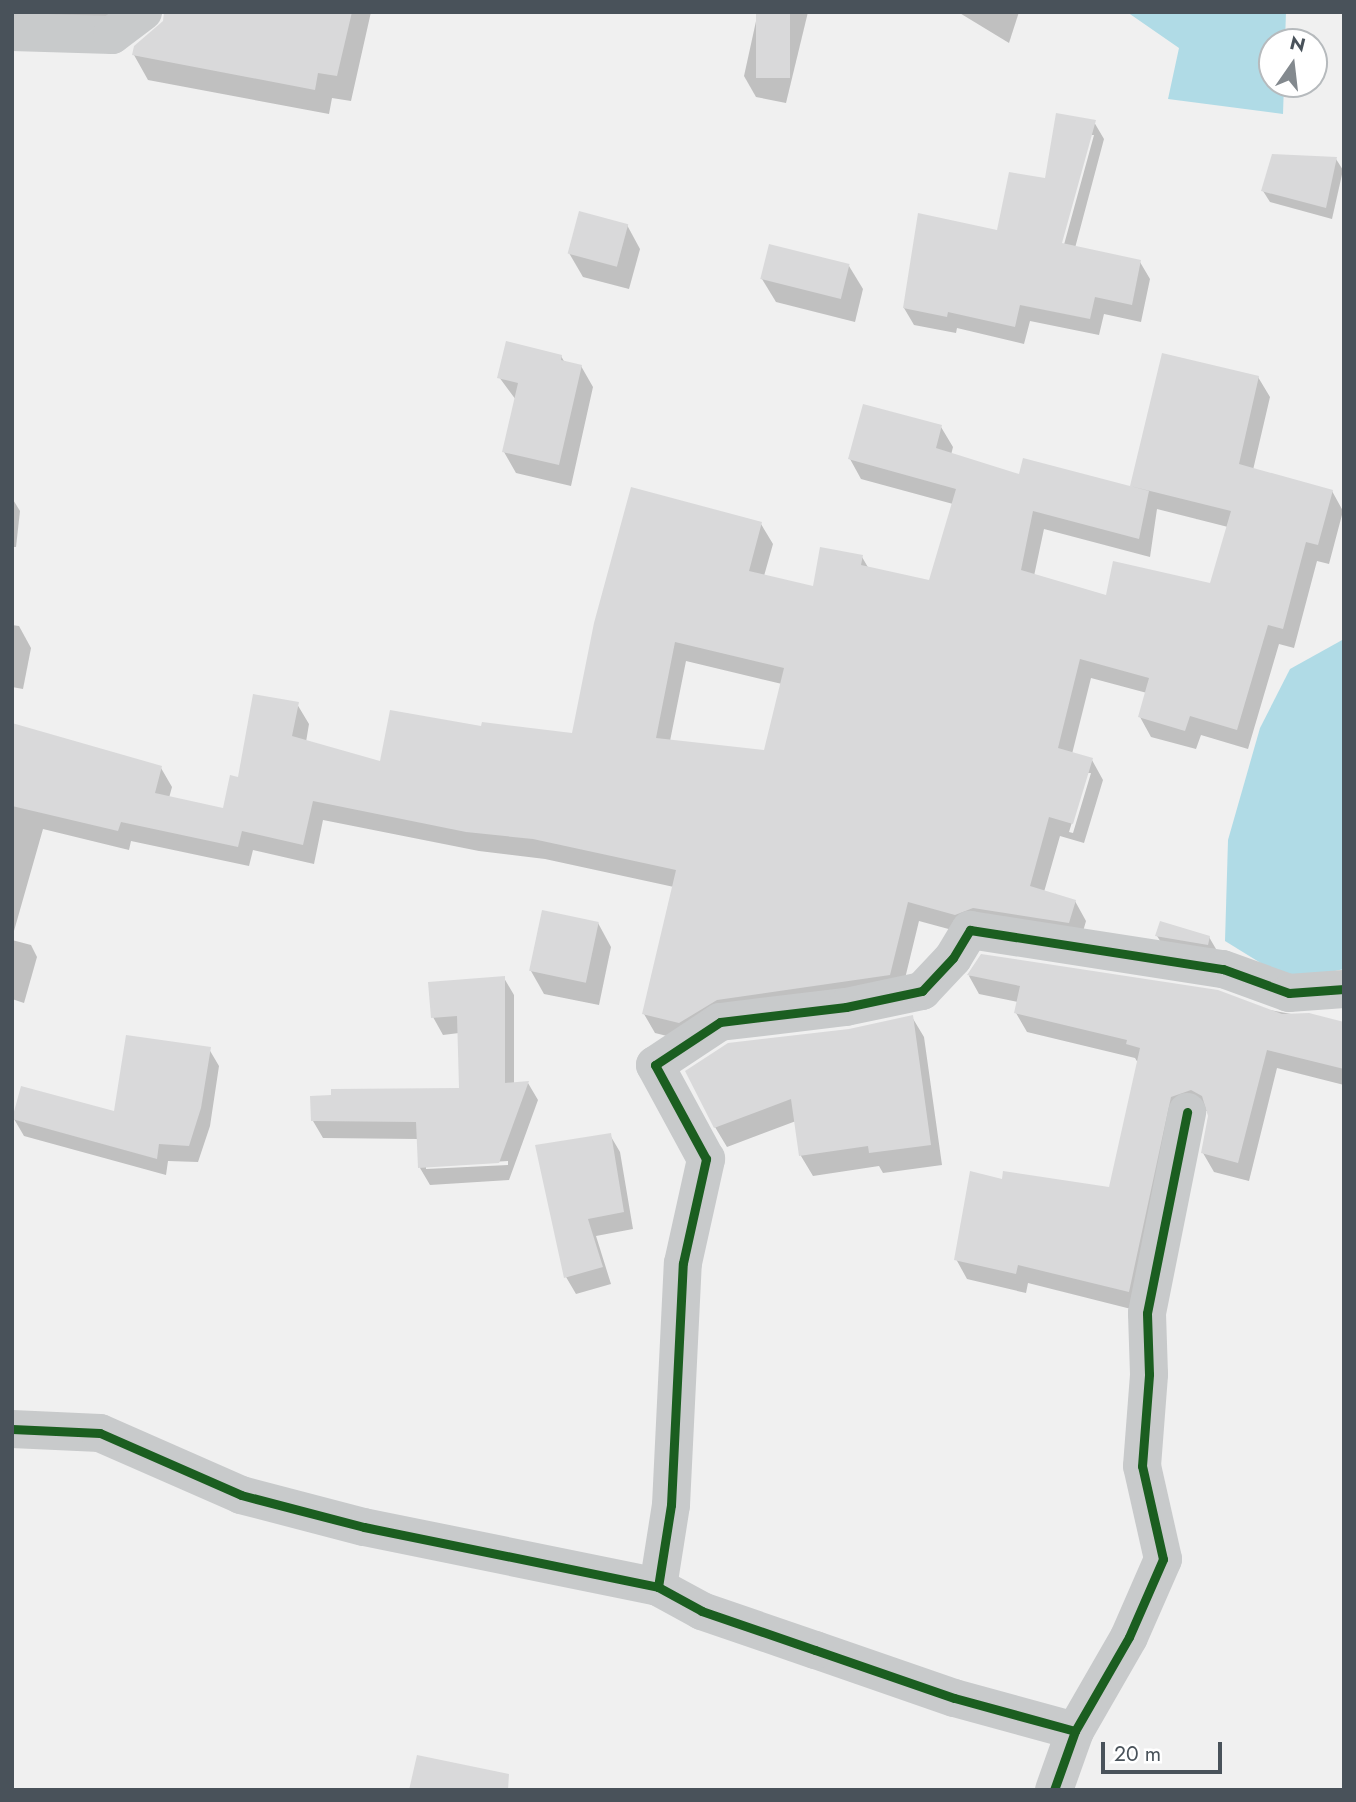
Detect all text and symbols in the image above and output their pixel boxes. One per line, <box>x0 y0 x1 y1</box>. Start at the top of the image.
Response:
north arrow <box>1258 28 1328 98</box>
text: N <box>1287 29 1308 59</box>
scale bar <box>1104 1728 1225 1772</box>
text: 20 m <box>1114 1739 1161 1769</box>

